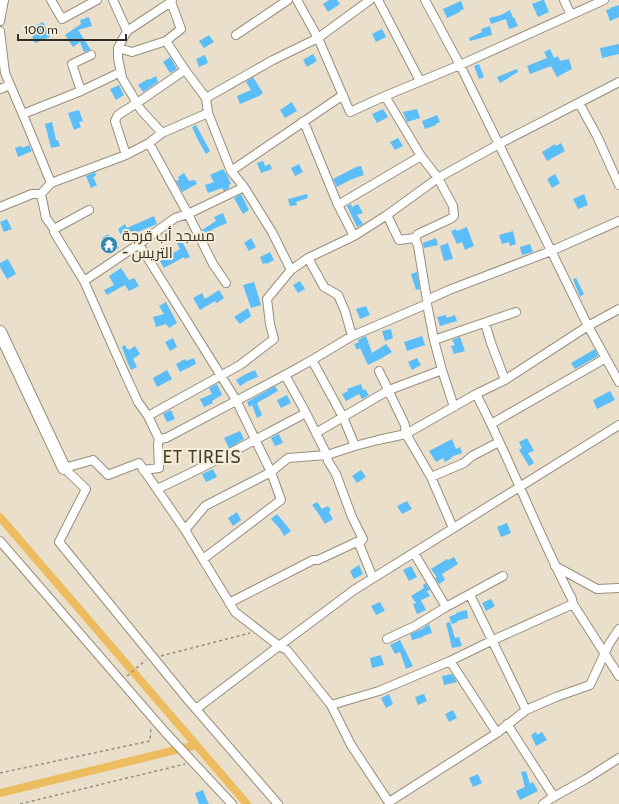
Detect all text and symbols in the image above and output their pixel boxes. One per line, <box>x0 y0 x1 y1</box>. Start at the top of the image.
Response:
scale bar <box>18 16 126 42</box>
text: 100 m <box>24 22 58 37</box>
place label: مسجد أب قرجة - التريس <box>122 226 215 263</box>
temple icon: مسجد أب قرجة - التريس <box>99 235 119 255</box>
district label: ET TIREIS <box>163 447 241 467</box>

